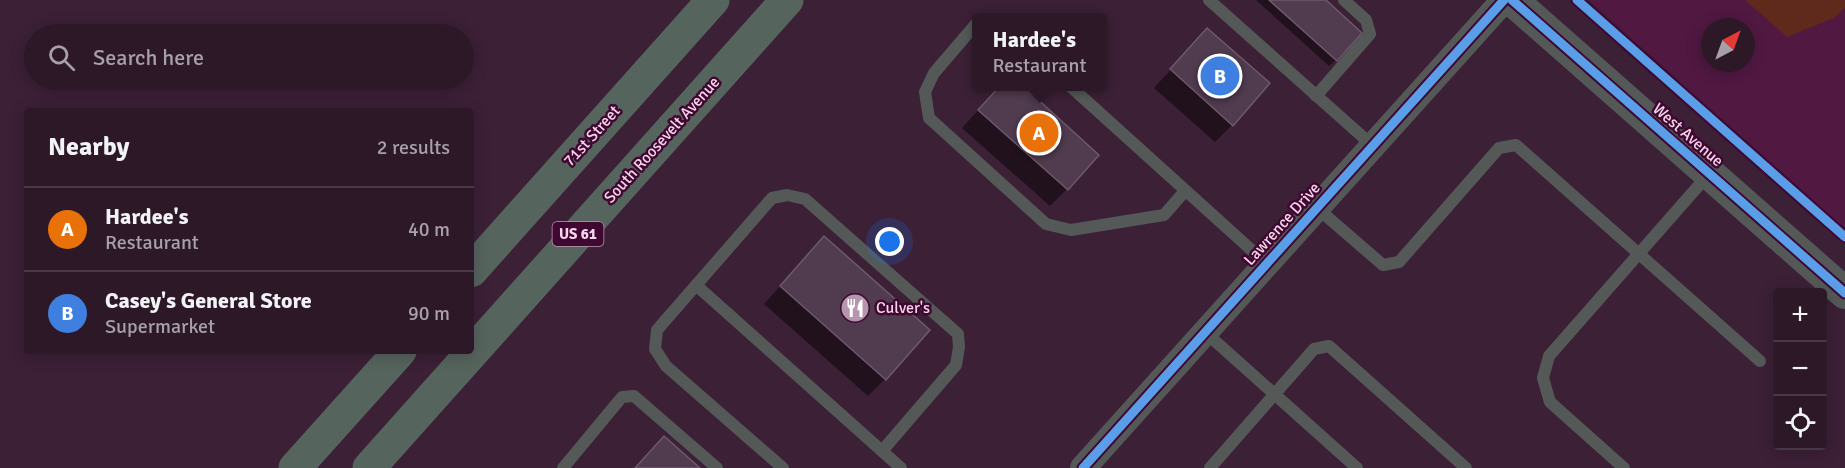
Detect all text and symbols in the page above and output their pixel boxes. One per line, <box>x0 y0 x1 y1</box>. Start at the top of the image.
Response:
popup <box>972 13 1107 91</box>
north arrow <box>1701 18 1755 72</box>
search box <box>24 24 474 90</box>
text: Hardee's <box>993 26 1076 53</box>
icon: search <box>45 41 78 74</box>
text: Search here <box>93 44 204 71</box>
text: Restaurant <box>993 53 1086 78</box>
pin: B <box>1200 54 1240 98</box>
street label: South Roosevelt Avenue <box>600 73 724 207</box>
street label: West Avenue <box>1649 99 1727 171</box>
street label: 71st Street <box>559 101 625 171</box>
pin: A <box>1020 110 1058 156</box>
text: Nearby <box>48 131 129 163</box>
text: 2 results <box>377 135 450 160</box>
street label: Lawrence Drive <box>1240 178 1324 270</box>
text: Hardee's <box>105 203 188 230</box>
text: A <box>61 217 74 242</box>
text: 40 m <box>408 217 450 242</box>
road number: US 61 <box>552 222 604 246</box>
your location <box>875 227 904 256</box>
text: Restaurant <box>105 230 199 255</box>
text: Casey's General Store <box>105 287 312 314</box>
map controls <box>1773 288 1827 450</box>
button: + <box>1773 288 1827 342</box>
restaurant icon: Culver's <box>839 292 871 324</box>
place label: Culver's <box>876 298 930 318</box>
text: B <box>61 301 74 326</box>
text: 90 m <box>408 301 450 326</box>
text: Supermarket <box>105 314 215 339</box>
button: − <box>1773 342 1827 396</box>
button: locate <box>1773 396 1827 450</box>

